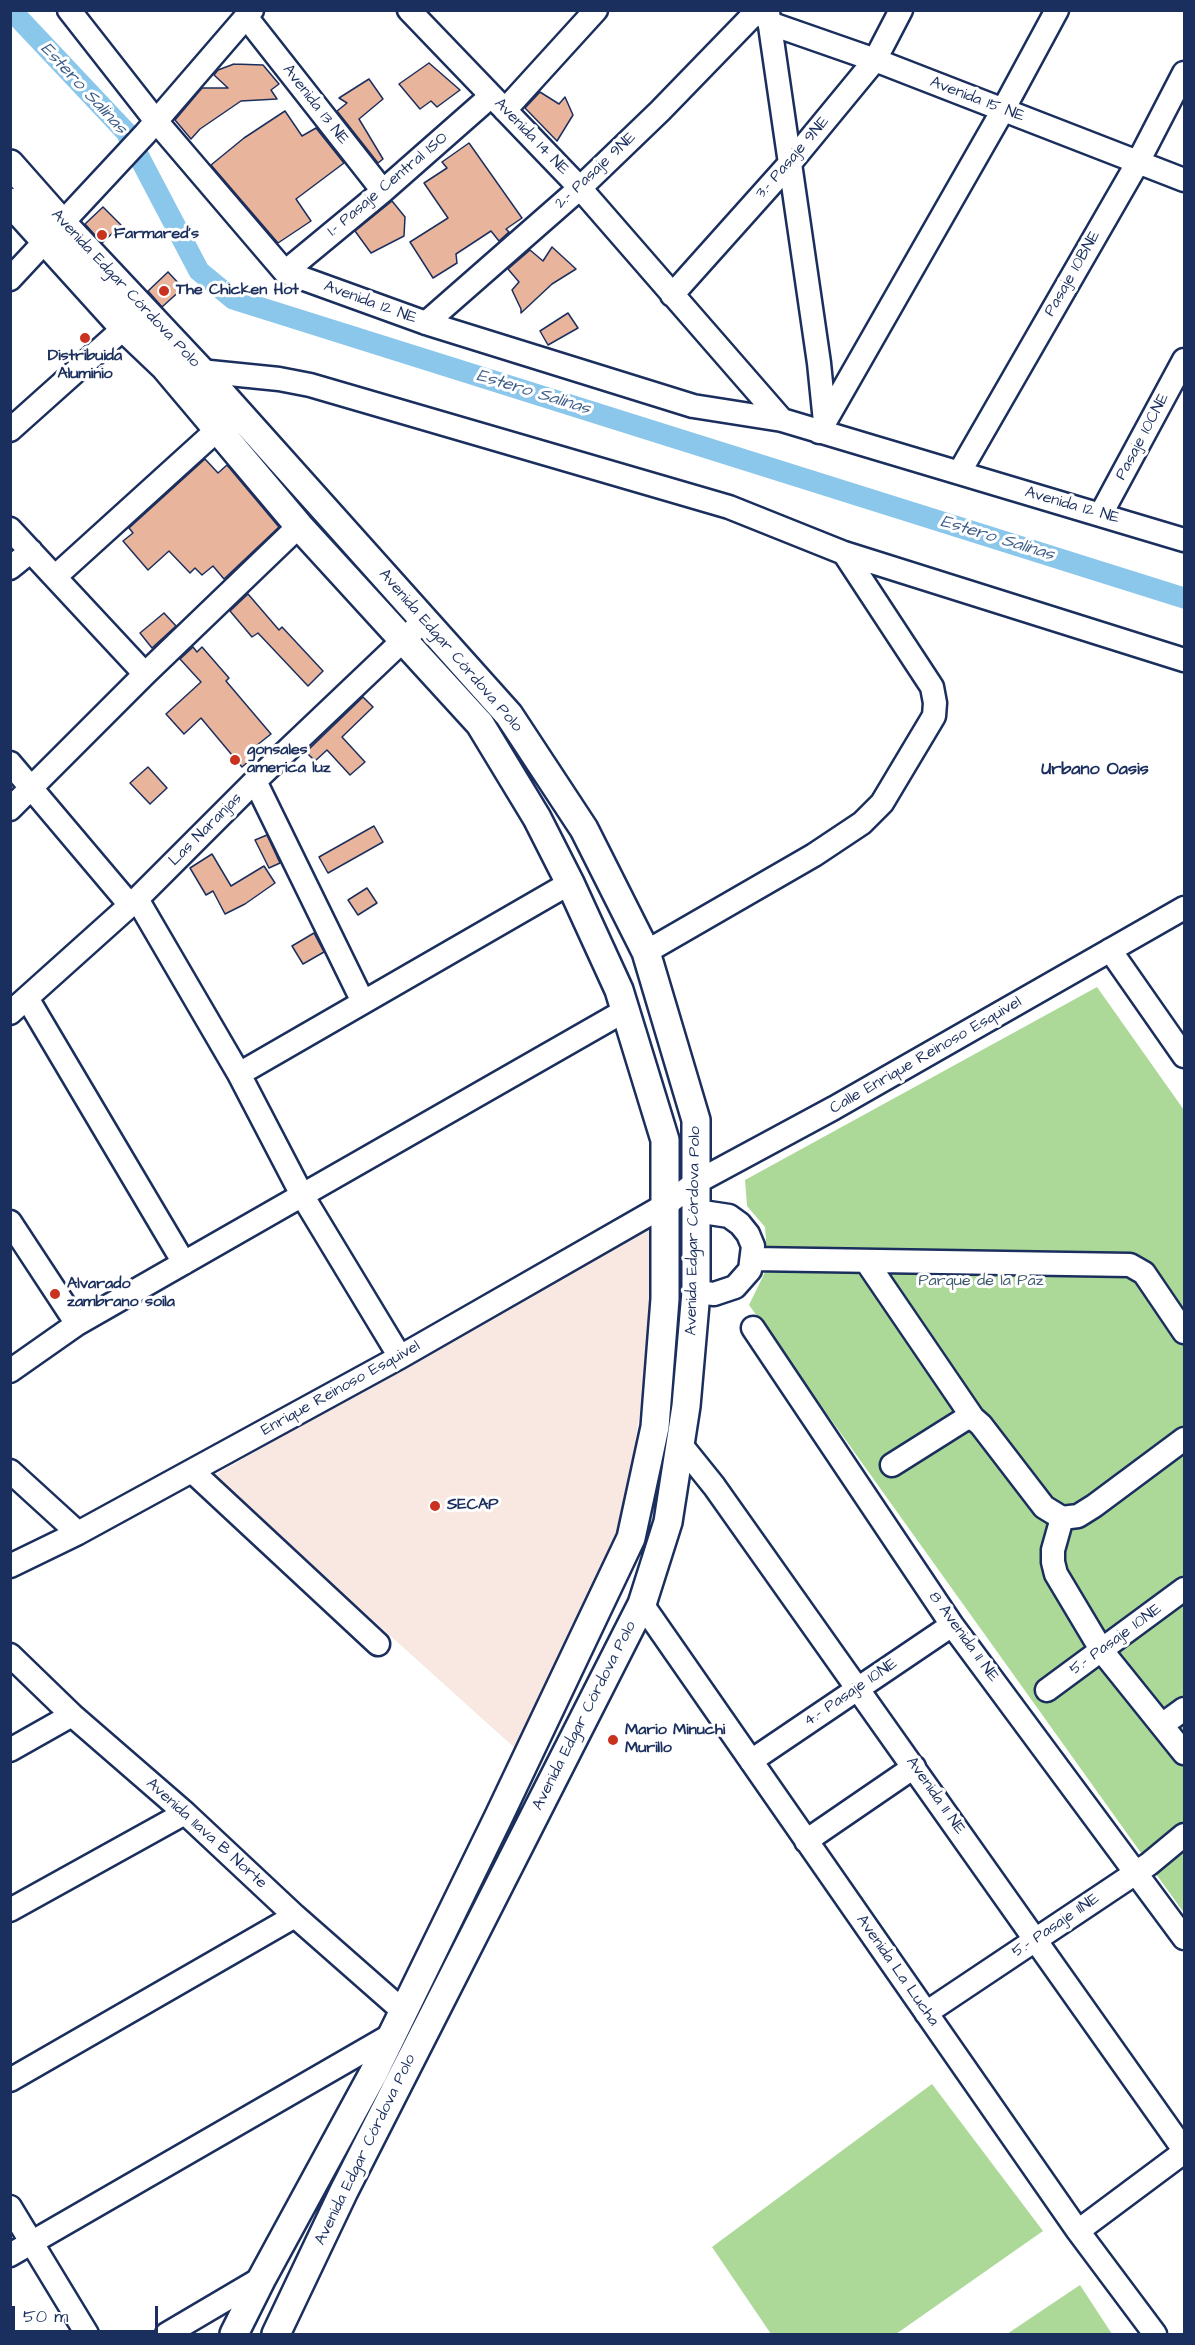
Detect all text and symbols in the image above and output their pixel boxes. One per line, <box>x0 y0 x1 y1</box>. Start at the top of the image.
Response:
water label: Estero Salinas <box>35 39 131 139</box>
street label: Avenida 13 NE <box>278 61 352 149</box>
street label: Avenida 15 NE <box>927 73 1027 127</box>
street label: Avenida 14 NE <box>490 95 572 179</box>
street label: 3.- Pasaje 9NE <box>752 113 834 203</box>
street label: 1.- Pasaje Central 1SO <box>324 129 452 241</box>
street label: 2.- Pasaje 9NE <box>551 129 641 213</box>
street label: Avenida Edgar Córdova Polo <box>47 206 203 372</box>
place label: Farmared's <box>114 225 199 245</box>
marker: Farmared's <box>95 228 109 242</box>
street label: Pasaje 10BNE <box>1041 228 1105 320</box>
street label: Avenida 12 NE <box>321 277 419 329</box>
place label: The Chicken Hot <box>176 281 299 301</box>
marker: The Chicken Hot <box>157 284 171 298</box>
marker: Distribuida Aluminio <box>78 331 92 345</box>
place label: Distribuida Aluminio <box>48 347 122 385</box>
water label: Estero Salinas <box>474 366 592 420</box>
street label: Pasaje 10CNE <box>1112 390 1174 484</box>
street label: Avenida 12 NE <box>1022 483 1122 529</box>
water label: Estero Salinas <box>938 512 1056 566</box>
street label: Avenida Edgar Córdova Polo <box>374 566 526 736</box>
place label: gonsales america luz <box>247 741 331 779</box>
marker: gonsales america luz <box>228 753 242 767</box>
district label: Urbano Oasis <box>1041 759 1149 781</box>
street label: Las Naranjas <box>165 789 247 871</box>
street label: Calle Enrique Reinoso Esquivel <box>827 993 1025 1119</box>
street label: Avenida Edgar Córdova Polo <box>683 1126 705 1336</box>
park label: Parque de la Paz <box>918 1272 1044 1292</box>
place label: Alvarado zambrano soila <box>67 1275 175 1313</box>
marker: Alvarado zambrano soila <box>48 1287 62 1301</box>
street label: Enrique Reinoso Esquivel <box>258 1337 424 1441</box>
place label: SECAP <box>447 1496 499 1516</box>
marker: SECAP <box>428 1499 442 1513</box>
street label: 8 Avenida 11 NE <box>924 1588 1002 1686</box>
street label: 5.- Pasaje 10NE <box>1066 1600 1166 1680</box>
street label: Avenida Edgar Córdova Polo <box>529 1618 641 1814</box>
street label: 4.- Pasaje 10NE <box>801 1655 901 1731</box>
place label: Mario Minuchi Murillo <box>625 1721 725 1759</box>
marker: Mario Minuchi Murillo <box>606 1733 620 1747</box>
street label: Avenida 11 NE <box>901 1753 969 1839</box>
street label: Avenida 11ava B Norte <box>142 1775 270 1893</box>
street label: 5.- Pasaje 11NE <box>1009 1890 1103 1962</box>
street label: Avenida La Lucha <box>851 1912 943 2030</box>
street label: Avenida Edgar Córdova Polo <box>311 2052 421 2248</box>
scale bar <box>15 2294 160 2332</box>
text: 50 m <box>23 2304 68 2329</box>

